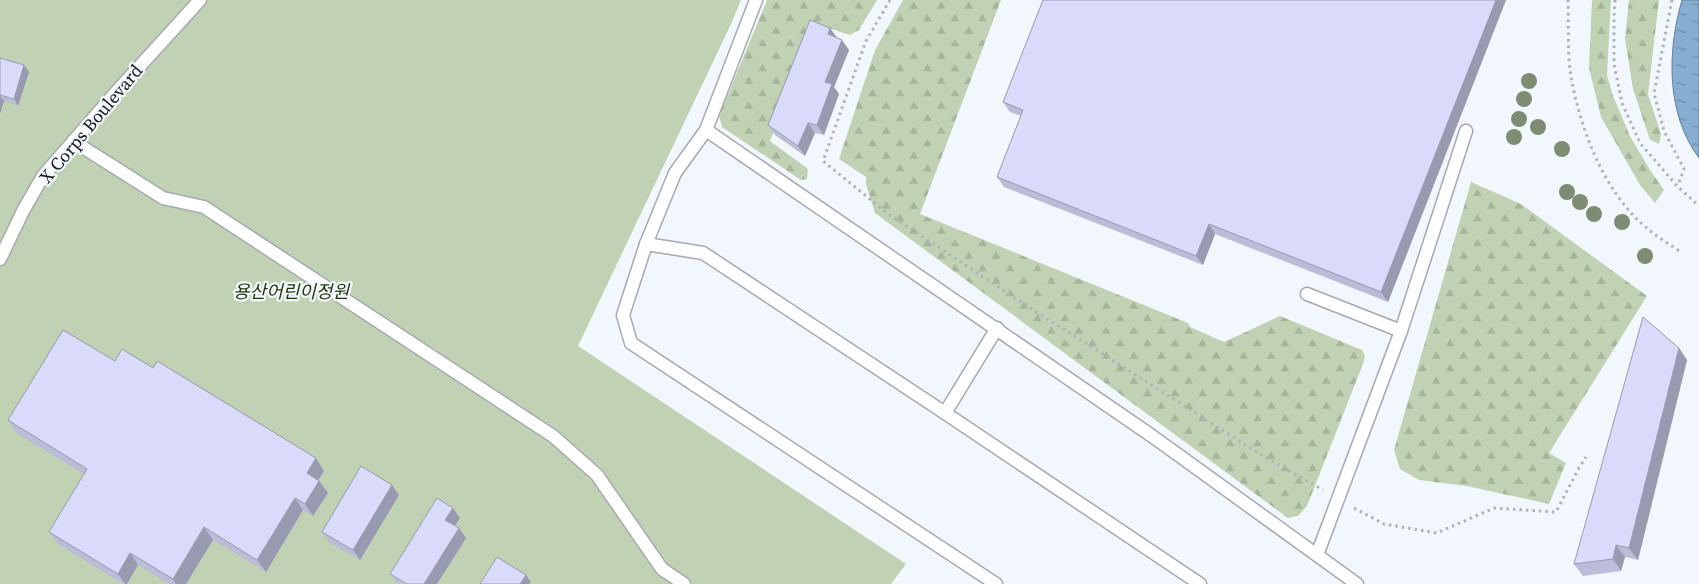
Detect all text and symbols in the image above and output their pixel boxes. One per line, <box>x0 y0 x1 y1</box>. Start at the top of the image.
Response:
street label: X Corps Boulevard <box>33 59 148 189</box>
park label: 용산어린이정원 <box>233 279 350 304</box>

